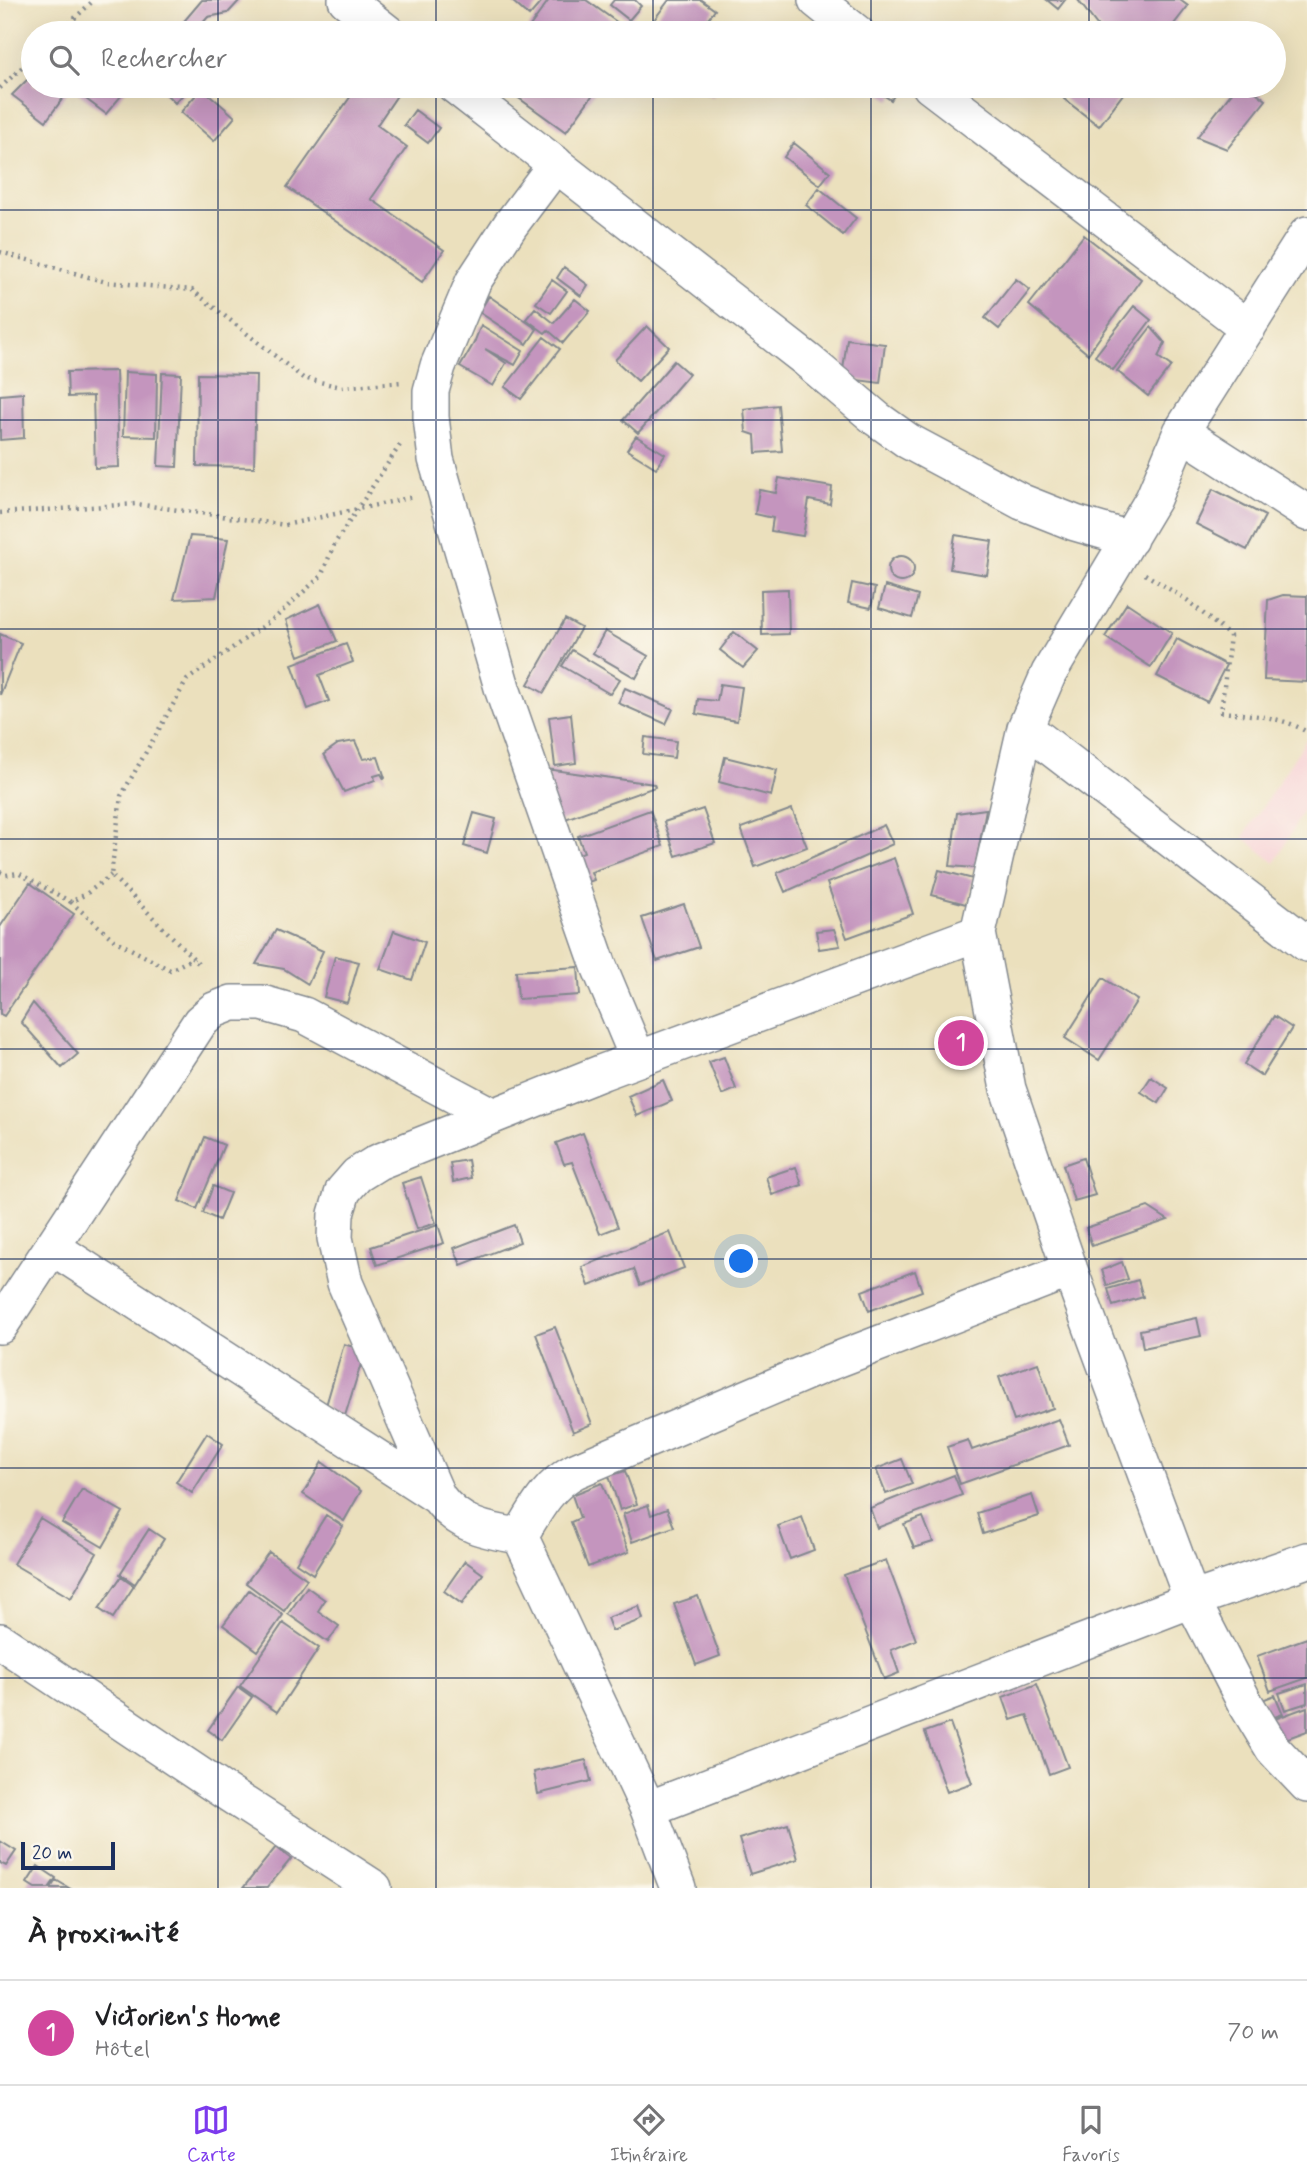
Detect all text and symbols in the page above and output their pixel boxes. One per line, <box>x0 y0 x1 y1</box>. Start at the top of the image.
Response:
search box <box>21 21 1286 98</box>
icon: search <box>45 41 83 79</box>
text: Rechercher <box>101 43 227 77</box>
pin: 1 <box>938 1017 984 1069</box>
your location <box>724 1244 758 1278</box>
scale bar <box>21 1839 116 1871</box>
text: 20 m <box>32 1841 72 1866</box>
text: À proximité <box>28 1914 179 1953</box>
text: Victorien's Home <box>95 2001 281 2035</box>
text: 1 <box>46 2018 56 2048</box>
text: 70 m <box>1227 2018 1279 2048</box>
text: Hôtel <box>95 2035 150 2065</box>
tab: Carte <box>187 2101 236 2168</box>
tab: Itinéraire <box>610 2101 688 2168</box>
tab: Favoris <box>1062 2101 1120 2168</box>

